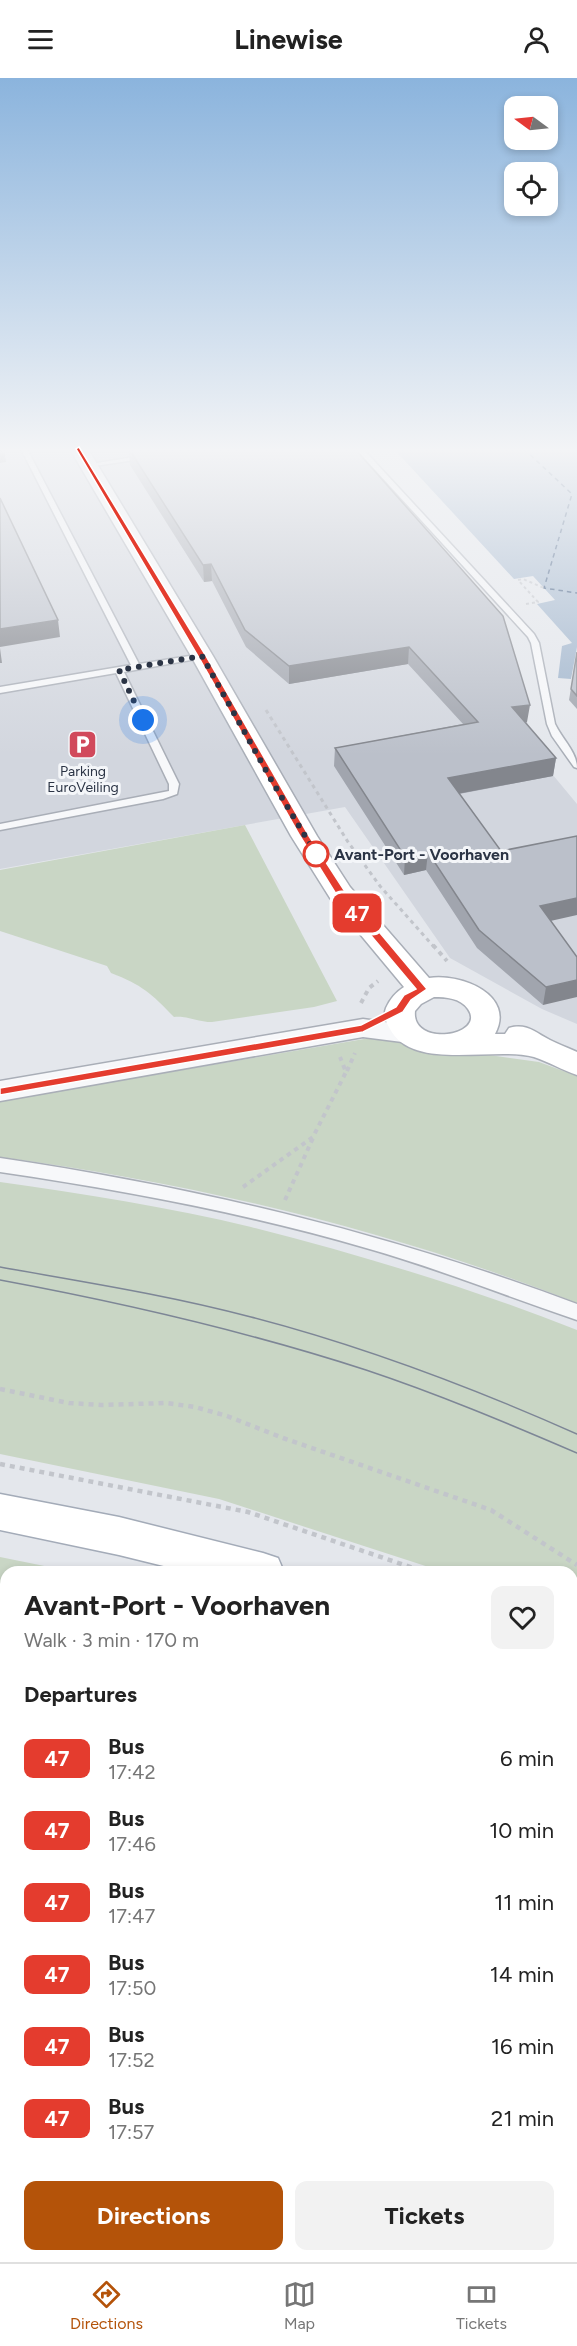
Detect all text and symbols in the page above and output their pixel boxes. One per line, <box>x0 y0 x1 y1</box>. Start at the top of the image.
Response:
icon: menu <box>24 23 57 56</box>
text: Linewise <box>234 23 343 56</box>
icon: person <box>520 23 553 56</box>
north arrow <box>504 96 558 150</box>
map controls <box>504 96 558 216</box>
button: locate <box>504 162 558 216</box>
your location <box>128 705 158 735</box>
parking icon: Parking EuroVeiling <box>67 728 99 760</box>
place label: Parking EuroVeiling <box>47 763 119 796</box>
marker: Avant-Port - Voorhaven <box>303 841 329 867</box>
place label: Avant-Port - Voorhaven <box>334 845 509 864</box>
line badge: 47 <box>330 894 384 932</box>
text: 47 <box>345 901 369 926</box>
button: heart <box>491 1586 554 1649</box>
text: Avant-Port - Voorhaven <box>24 1588 330 1622</box>
text: Walk · 3 min · 170 m <box>24 1628 199 1652</box>
text: Departures <box>24 1681 137 1708</box>
text: Bus <box>108 1733 144 1760</box>
text: 6 min <box>500 1745 554 1772</box>
text: 47 <box>45 1746 69 1771</box>
text: 17:42 <box>108 1760 156 1784</box>
text: Bus <box>108 1805 144 1832</box>
text: 10 min <box>489 1817 554 1844</box>
text: 47 <box>45 1818 69 1843</box>
text: 17:46 <box>108 1832 156 1856</box>
text: Bus <box>108 1877 144 1904</box>
text: 11 min <box>494 1889 554 1916</box>
text: 47 <box>45 1890 69 1915</box>
text: 17:47 <box>108 1904 155 1928</box>
text: Bus <box>108 1949 144 1976</box>
text: 14 min <box>490 1961 554 1988</box>
text: 47 <box>45 1962 69 1987</box>
text: 17:50 <box>108 1976 156 2000</box>
text: Bus <box>108 2021 144 2048</box>
text: 16 min <box>491 2033 554 2060</box>
text: 47 <box>45 2034 69 2059</box>
text: 17:52 <box>108 2048 155 2072</box>
text: Bus <box>108 2093 144 2120</box>
text: 21 min <box>491 2105 554 2132</box>
text: 47 <box>45 2106 69 2131</box>
text: 17:57 <box>108 2120 154 2144</box>
button: Directions <box>24 2181 283 2250</box>
button: Tickets <box>295 2181 554 2250</box>
tab: Directions <box>70 2278 143 2333</box>
tab: Map <box>283 2278 316 2333</box>
tab: Tickets <box>456 2278 507 2333</box>

